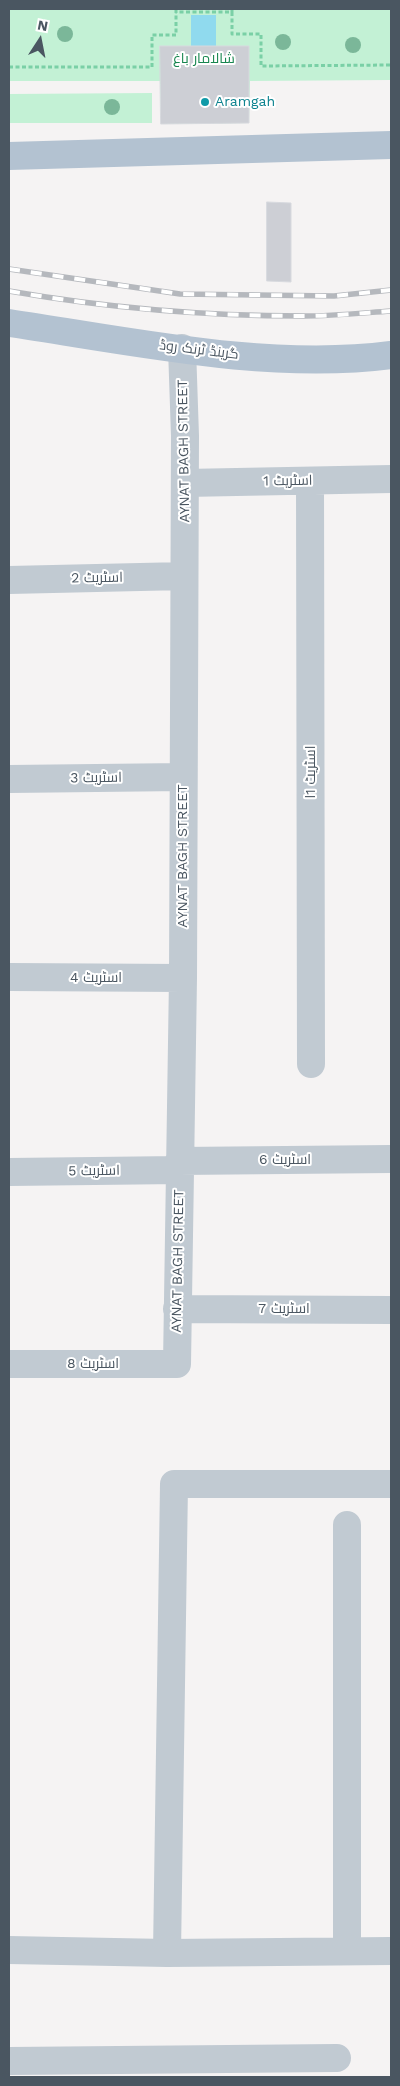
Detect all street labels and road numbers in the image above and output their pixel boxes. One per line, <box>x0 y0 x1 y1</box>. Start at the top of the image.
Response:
street label: گرینڈ ٹرنک روڈ <box>158 337 240 363</box>
street label: AYNAT BAGH STREET <box>174 379 194 523</box>
street label: اسٹریٹ 1 <box>263 472 313 490</box>
street label: اسٹریٹ 2 <box>71 569 123 587</box>
street label: اسٹریٹ 1ا <box>303 746 319 798</box>
street label: اسٹریٹ 3 <box>70 769 122 787</box>
street label: AYNAT BAGH STREET <box>175 784 191 928</box>
street label: اسٹریٹ 4 <box>70 970 122 986</box>
street label: اسٹریٹ 6 <box>259 1152 311 1168</box>
street label: اسٹریٹ 5 <box>68 1162 120 1180</box>
street label: AYNAT BAGH STREET <box>168 1189 188 1333</box>
street label: اسٹریٹ 7 <box>258 1301 310 1317</box>
street label: اسٹریٹ 8 <box>67 1356 119 1372</box>

